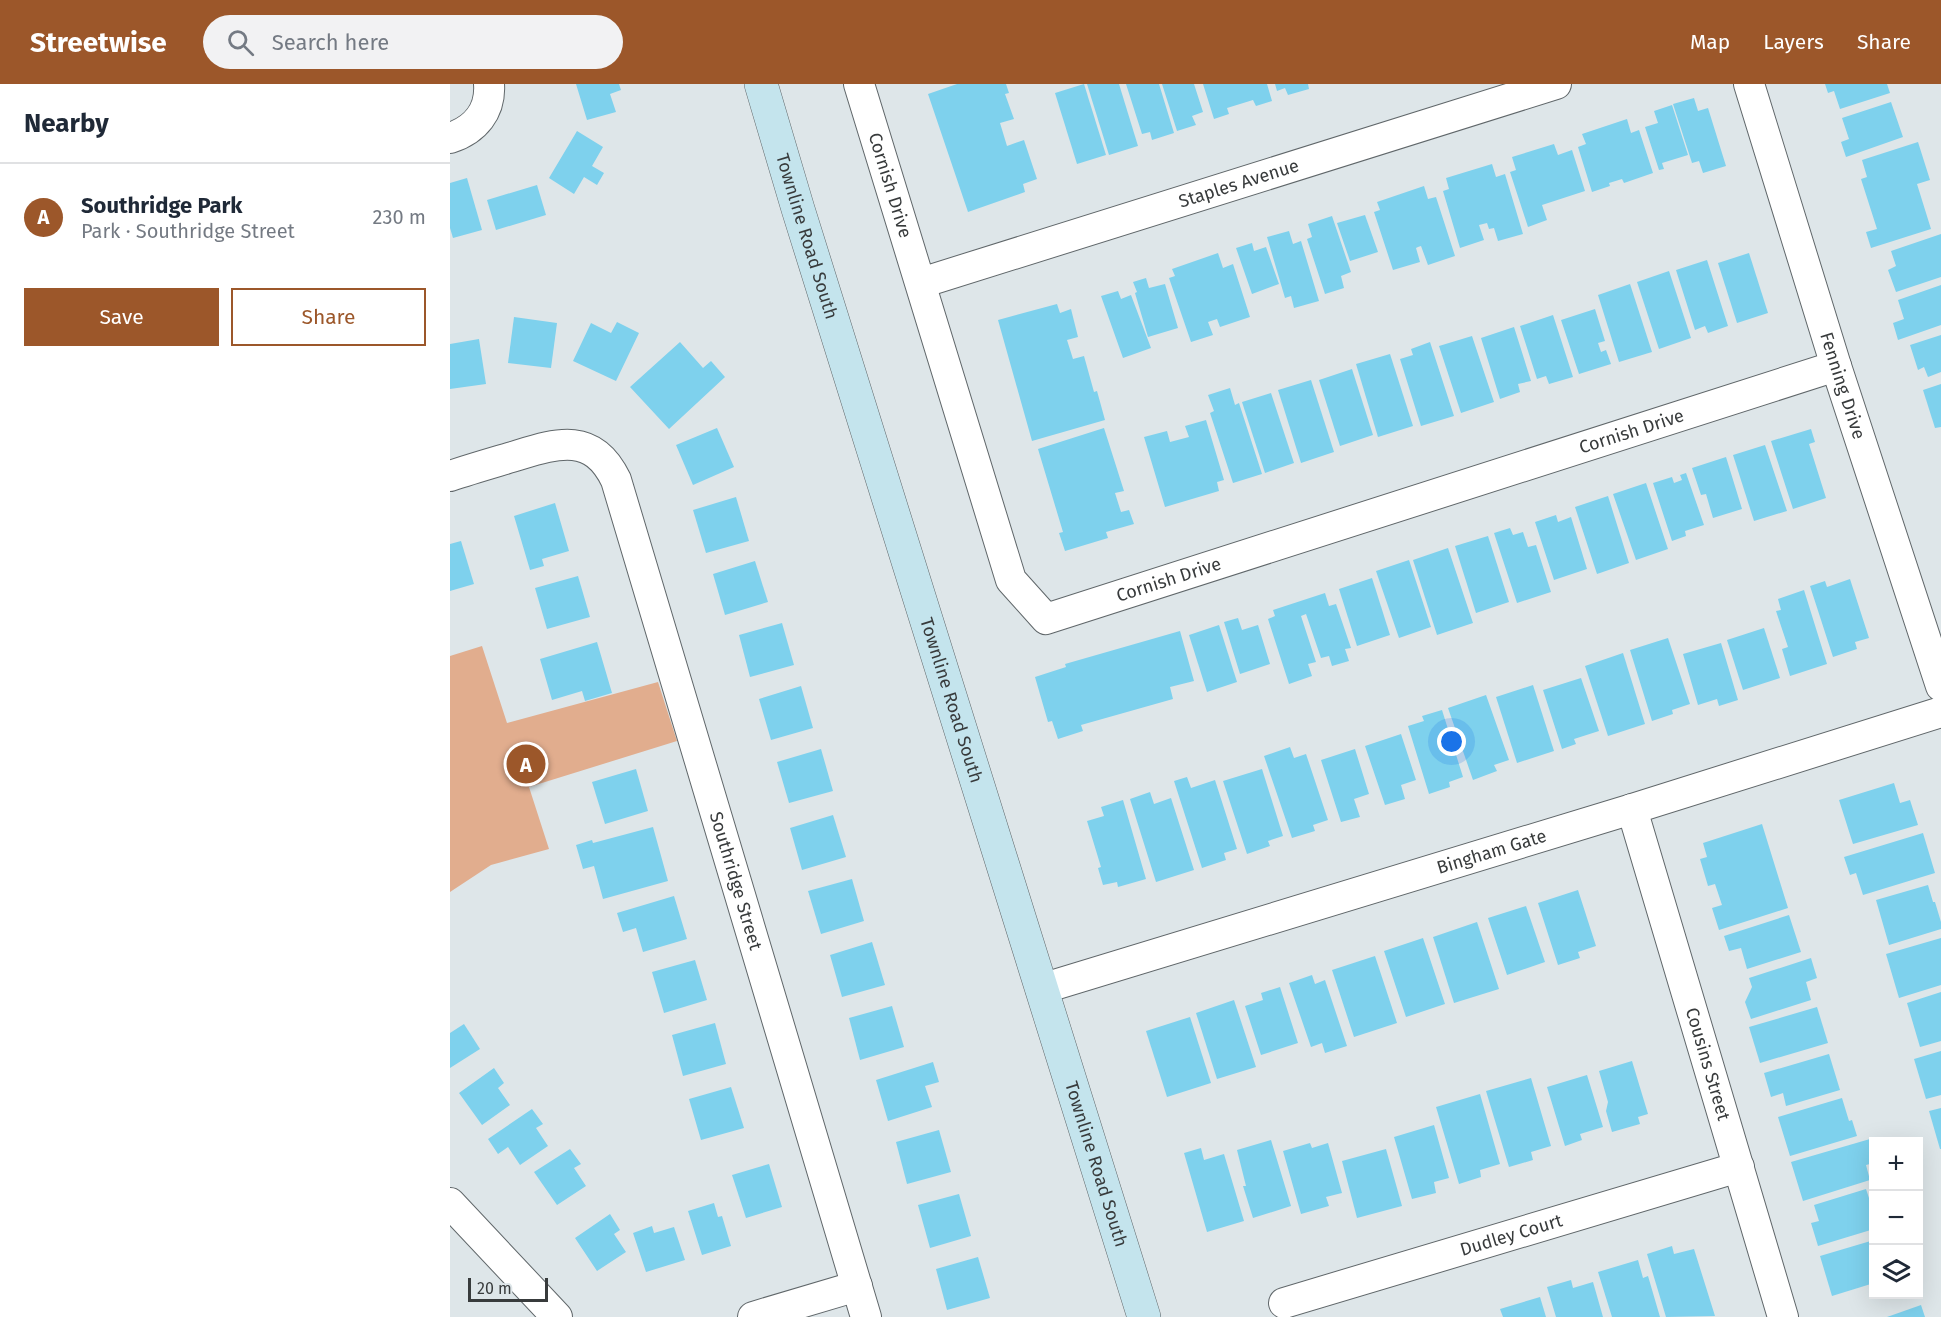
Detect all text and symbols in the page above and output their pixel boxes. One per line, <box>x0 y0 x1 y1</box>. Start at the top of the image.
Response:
search box <box>203 15 623 69</box>
text: Streetwise <box>30 26 167 59</box>
icon: search <box>224 26 257 59</box>
text: Search here <box>272 29 389 56</box>
text: Map <box>1690 29 1730 55</box>
text: Layers <box>1763 29 1824 55</box>
text: Share <box>1857 29 1911 55</box>
text: Nearby <box>24 108 109 139</box>
street label: Cornish Drive <box>864 130 917 241</box>
street label: Townline Road South <box>771 151 843 322</box>
street label: Staples Avenue <box>1176 154 1302 213</box>
text: Southridge Park <box>81 192 243 219</box>
text: A <box>38 205 49 229</box>
text: 230 m <box>373 205 426 229</box>
text: Park · Southridge Street <box>81 219 295 243</box>
button: Save <box>24 288 219 346</box>
button: Share <box>231 288 426 346</box>
street label: Fenning Drive <box>1815 330 1870 442</box>
street label: Cornish Drive <box>1576 404 1687 459</box>
street label: Cornish Drive <box>1114 553 1224 607</box>
street label: Townline Road South <box>915 615 988 786</box>
your location <box>1437 727 1466 756</box>
pin: A <box>506 742 546 786</box>
street label: Southridge Street <box>705 809 767 953</box>
street label: Bingham Gate <box>1434 825 1549 879</box>
street label: Cousins Street <box>1681 1005 1735 1124</box>
street label: Townline Road South <box>1060 1079 1132 1250</box>
map controls <box>1869 1137 1923 1299</box>
button: + <box>1869 1137 1923 1191</box>
button: − <box>1869 1191 1923 1245</box>
street label: Dudley Court <box>1457 1209 1565 1261</box>
button: layers <box>1869 1245 1923 1299</box>
scale bar <box>468 1275 548 1302</box>
text: 20 m <box>477 1279 512 1298</box>

